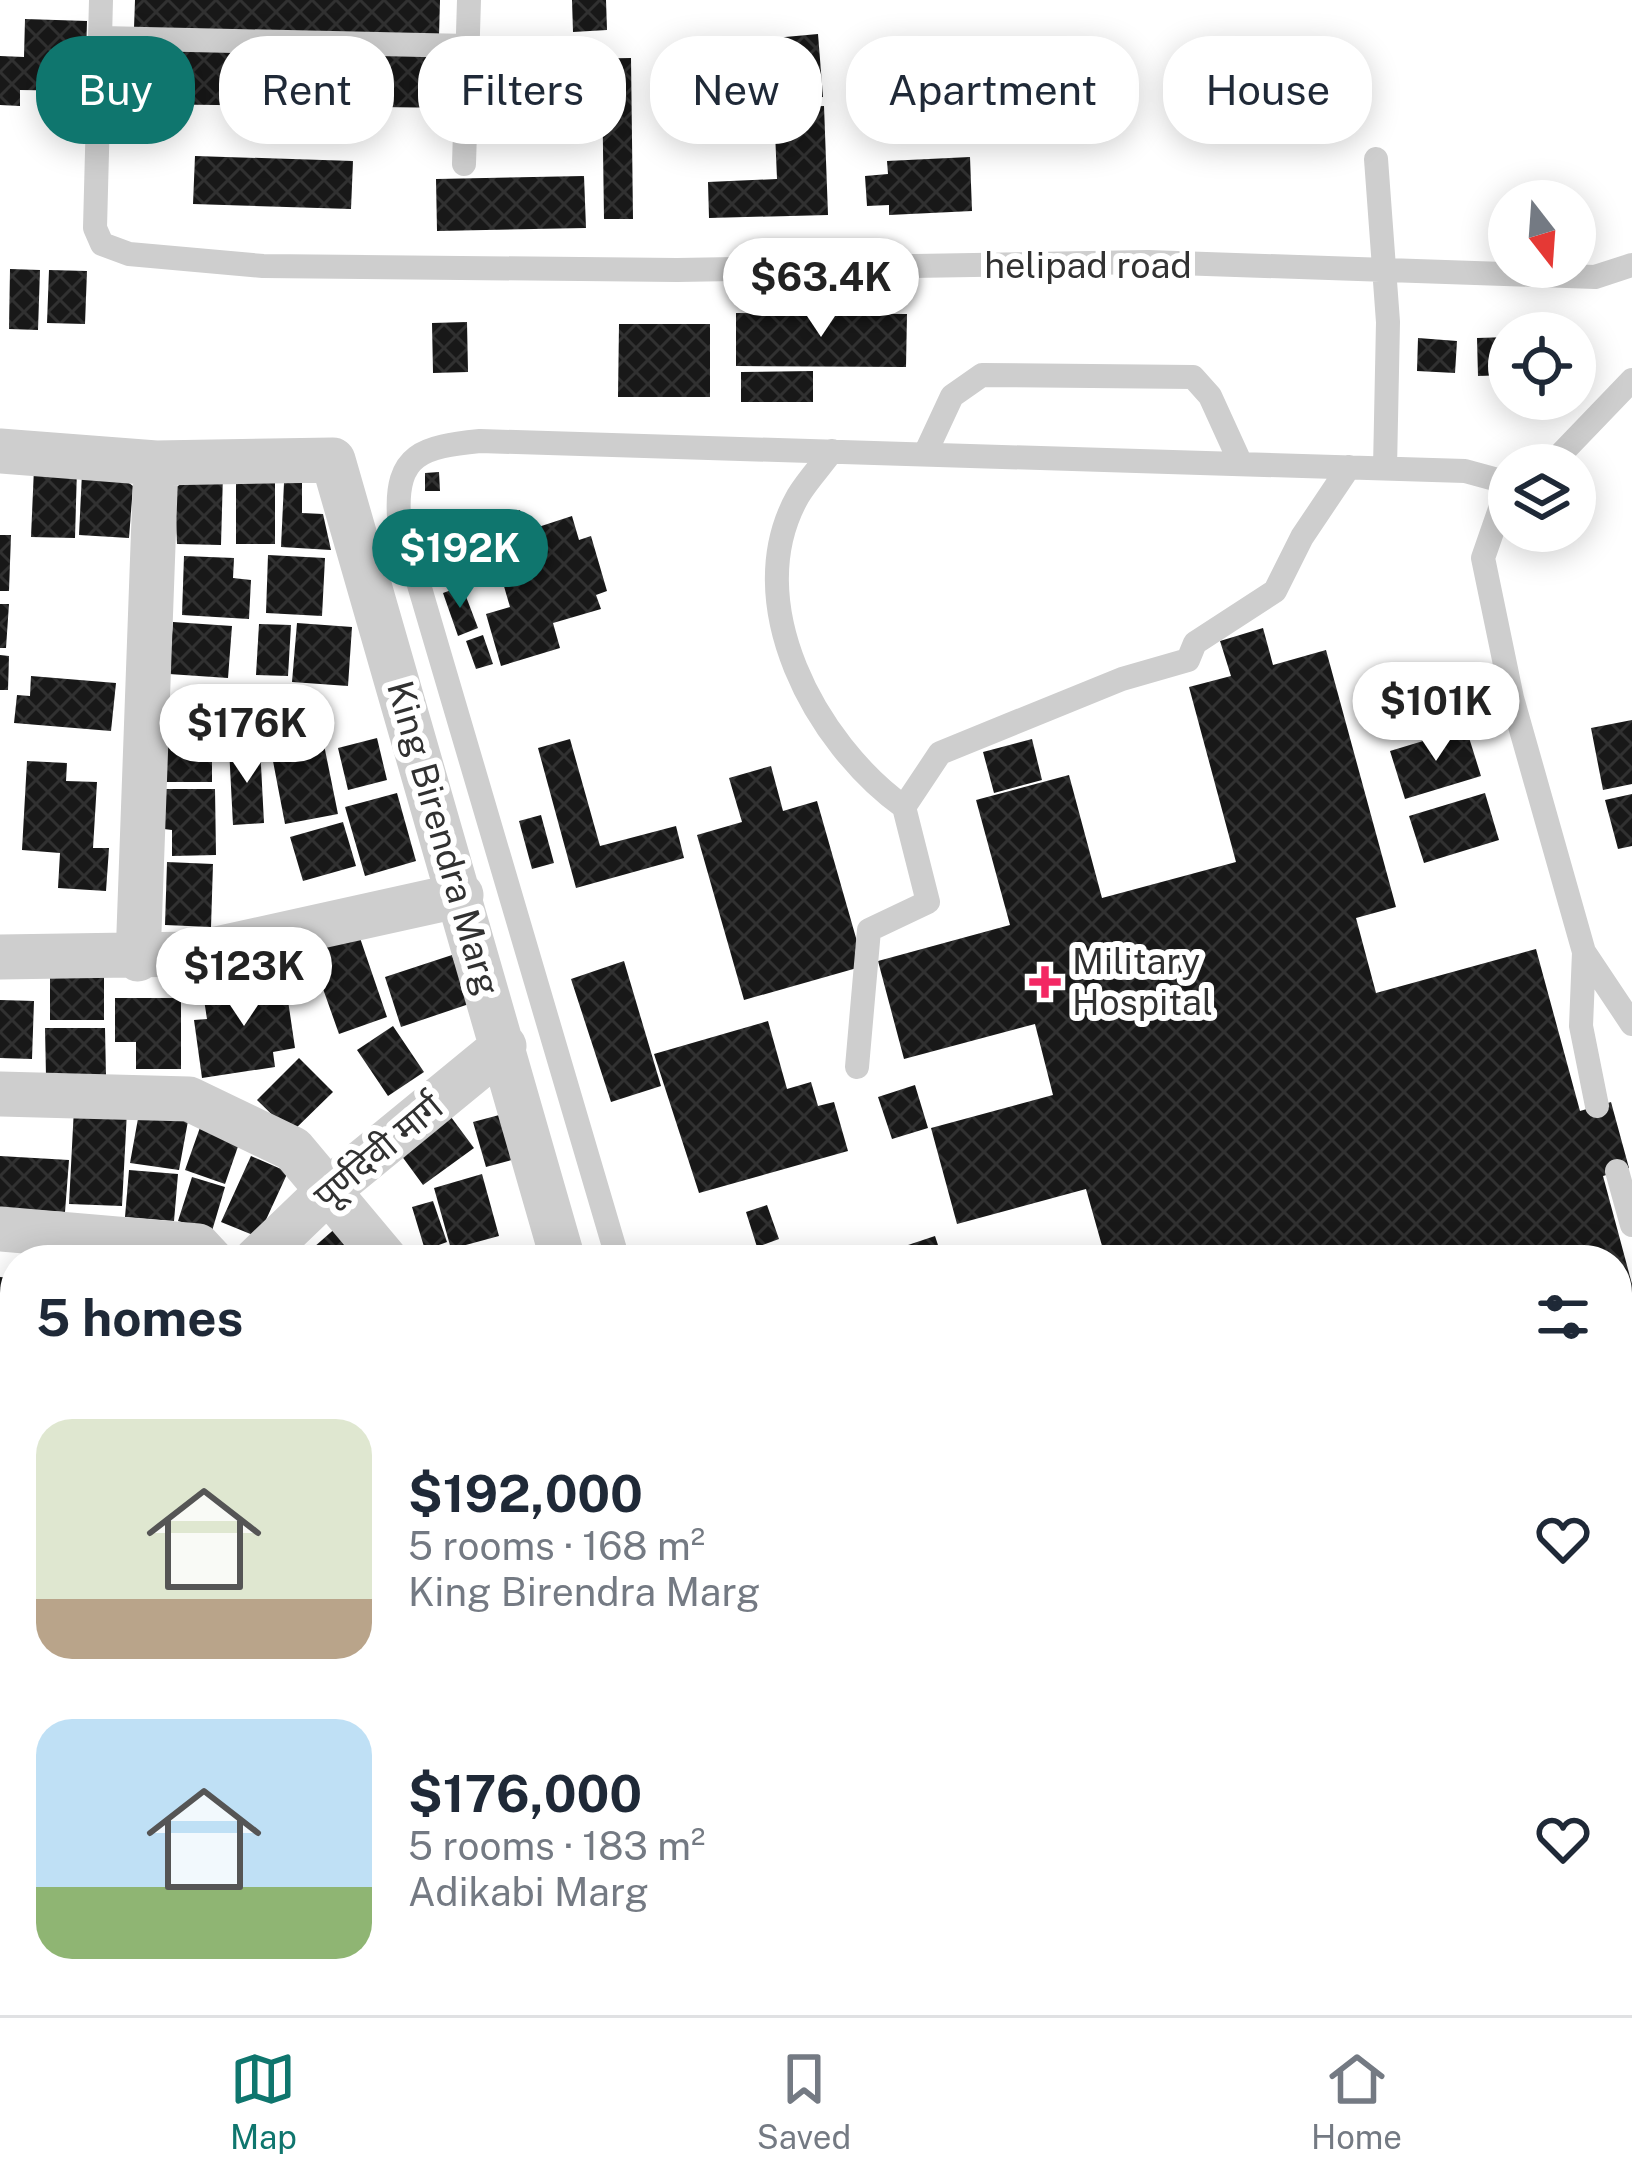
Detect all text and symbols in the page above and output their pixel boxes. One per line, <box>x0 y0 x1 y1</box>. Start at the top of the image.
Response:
chip: Buy <box>36 36 195 144</box>
chip: Rent <box>219 36 394 144</box>
chip: Filters <box>418 36 626 144</box>
chip: New <box>650 36 822 144</box>
chip: Apartment <box>846 36 1139 144</box>
chip: House <box>1163 36 1372 144</box>
north arrow <box>1488 180 1596 288</box>
map controls <box>1488 180 1596 552</box>
pin: $63.4K <box>723 238 919 340</box>
street label: helipad road <box>984 244 1192 286</box>
text: $63.4K <box>750 254 892 300</box>
button: locate <box>1488 312 1596 420</box>
button: layers <box>1488 444 1596 552</box>
pin: $192K <box>376 509 544 611</box>
text: $192K <box>399 525 521 571</box>
pin: $101K <box>1352 662 1520 764</box>
street label: King Birendra Marg <box>379 676 509 1000</box>
text: $101K <box>1379 678 1493 724</box>
pin: $176K <box>163 684 331 786</box>
text: $176K <box>186 700 308 746</box>
pin: $123K <box>160 927 328 1029</box>
place label: Military Hospital <box>1072 940 1213 1023</box>
text: $123K <box>183 943 305 989</box>
marker: Military Hospital <box>1029 966 1061 998</box>
street label: पूर्णदेवी मार्ग <box>305 1085 453 1218</box>
icon: filters <box>1530 1284 1596 1350</box>
text: 5 homes <box>36 1288 243 1347</box>
text: $192,000 <box>408 1464 643 1523</box>
icon: home <box>132 1467 276 1611</box>
icon: heart <box>1530 1506 1596 1572</box>
text: 5 rooms · 168 m² <box>408 1523 705 1569</box>
text: King Birendra Marg <box>408 1569 760 1615</box>
text: $176,000 <box>408 1764 642 1823</box>
icon: home <box>132 1767 276 1911</box>
icon: heart <box>1530 1806 1596 1872</box>
text: 5 rooms · 183 m² <box>408 1823 705 1869</box>
text: Adikabi Marg <box>408 1869 649 1915</box>
tab: Map <box>230 2046 297 2156</box>
tab: Saved <box>757 2046 851 2156</box>
tab: Home <box>1311 2046 1402 2156</box>

